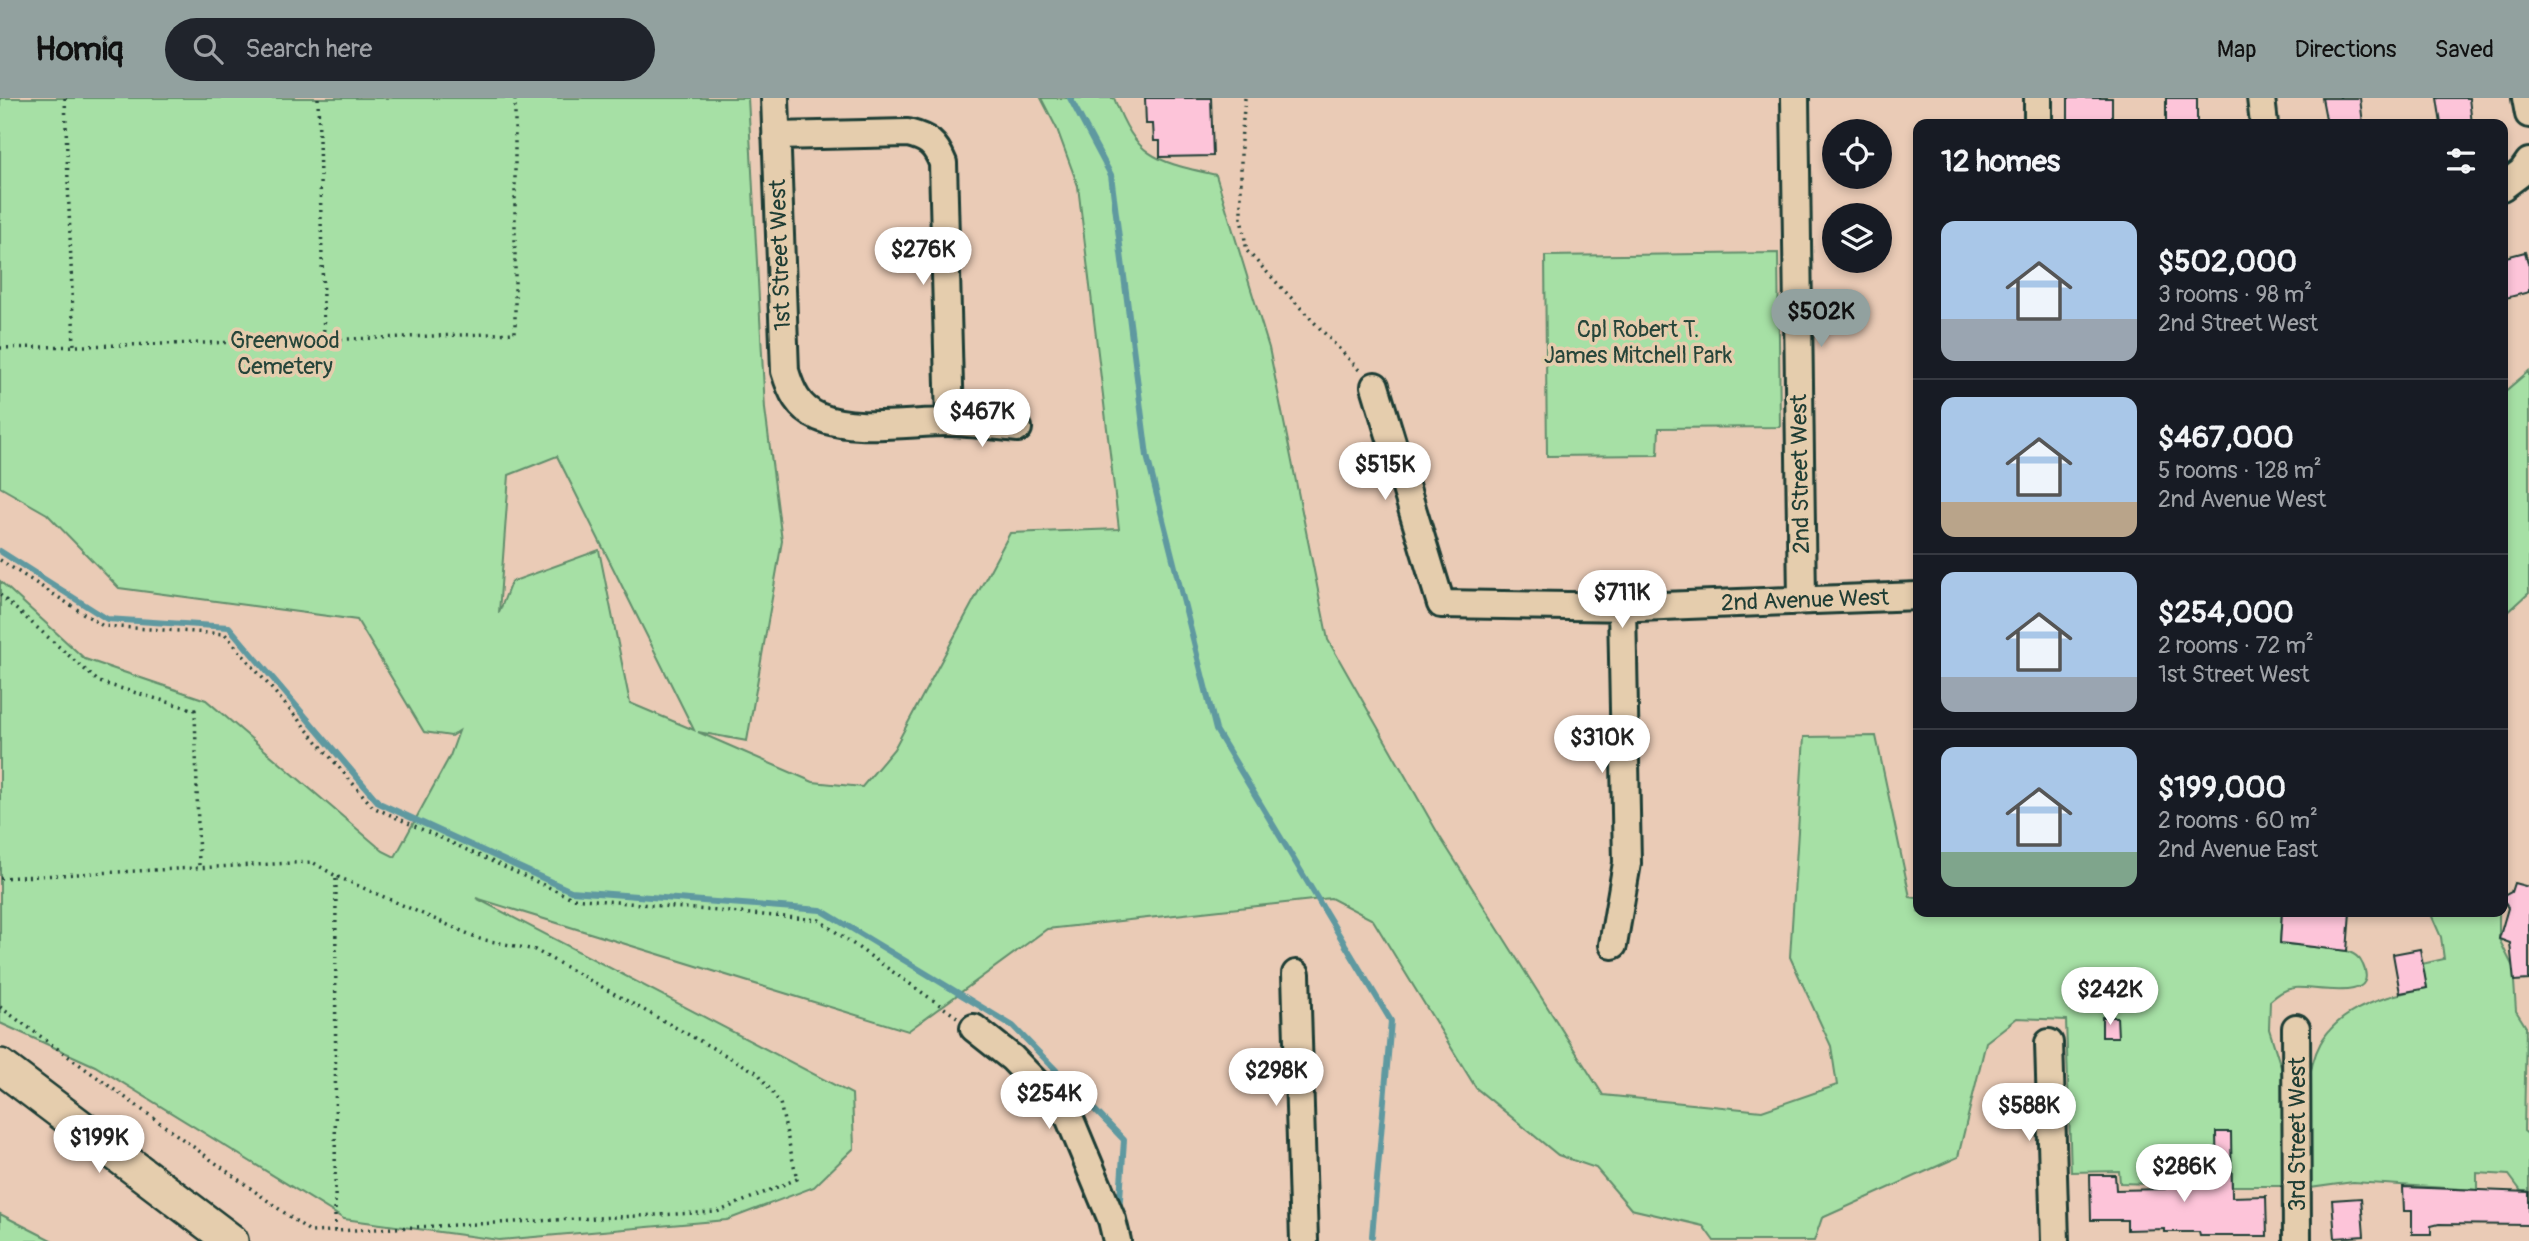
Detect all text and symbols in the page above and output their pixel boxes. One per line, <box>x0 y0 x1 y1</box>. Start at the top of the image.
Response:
search box <box>165 18 655 81</box>
text: Homiq <box>35 29 123 70</box>
icon: search <box>189 30 227 68</box>
text: Search here <box>245 33 372 65</box>
text: Map <box>2217 35 2257 64</box>
text: Directions <box>2295 35 2396 64</box>
text: Saved <box>2434 35 2494 64</box>
map controls <box>1822 119 1892 273</box>
button: locate <box>1822 119 1892 189</box>
icon: filters <box>2442 142 2480 180</box>
text: 12 homes <box>1941 143 2060 180</box>
street label: 1st Street West <box>763 178 797 331</box>
button: layers <box>1822 203 1892 273</box>
pin: $276K <box>874 228 972 287</box>
text: $276K <box>891 235 955 264</box>
text: $502,000 <box>2158 243 2297 280</box>
icon: home <box>1997 249 2081 333</box>
text: 3 rooms · 98 m² <box>2158 280 2312 309</box>
pin: $502K <box>1772 289 1870 349</box>
text: $502K <box>1787 297 1855 326</box>
text: 2nd Street West <box>2158 309 2318 338</box>
park label: Cpl Robert T. James Mitchell Park <box>1544 315 1733 370</box>
park label: Greenwood Cemetery <box>230 326 340 381</box>
pin: $467K <box>933 390 1031 449</box>
street label: 2nd Street West <box>1784 393 1816 554</box>
text: $467K <box>950 397 1015 426</box>
text: $467,000 <box>2158 419 2294 456</box>
icon: home <box>1997 425 2081 509</box>
pin: $515K <box>1336 442 1434 502</box>
text: $515K <box>1355 450 1415 479</box>
text: 5 rooms · 128 m² <box>2158 456 2322 485</box>
text: 2nd Avenue West <box>2158 485 2326 514</box>
pin: $711K <box>1573 570 1671 630</box>
text: $711K <box>1594 578 1650 607</box>
street label: 2nd Avenue West <box>1720 583 1890 617</box>
text: $254,000 <box>2158 594 2294 631</box>
icon: home <box>1997 600 2081 684</box>
text: 2 rooms · 72 m² <box>2158 631 2314 660</box>
text: 1st Street West <box>2158 660 2309 689</box>
pin: $310K <box>1553 716 1651 775</box>
text: $310K <box>1570 723 1634 752</box>
text: $199,000 <box>2158 769 2286 806</box>
icon: home <box>1997 775 2081 859</box>
text: 2 rooms · 60 m² <box>2158 806 2318 835</box>
text: 2nd Avenue East <box>2158 835 2318 864</box>
pin: $242K <box>2061 968 2159 1027</box>
text: $242K <box>2077 975 2143 1004</box>
pin: $298K <box>1227 1048 1325 1108</box>
text: $298K <box>1245 1056 1307 1085</box>
street label: 3rd Street West <box>2283 1056 2312 1211</box>
pin: $254K <box>1000 1072 1098 1131</box>
text: $254K <box>1017 1079 1082 1108</box>
pin: $588K <box>1980 1084 2078 1143</box>
text: $588K <box>1998 1091 2060 1120</box>
pin: $199K <box>50 1116 148 1175</box>
text: $199K <box>69 1123 129 1152</box>
pin: $286K <box>2135 1144 2233 1204</box>
text: $286K <box>2152 1152 2216 1181</box>

